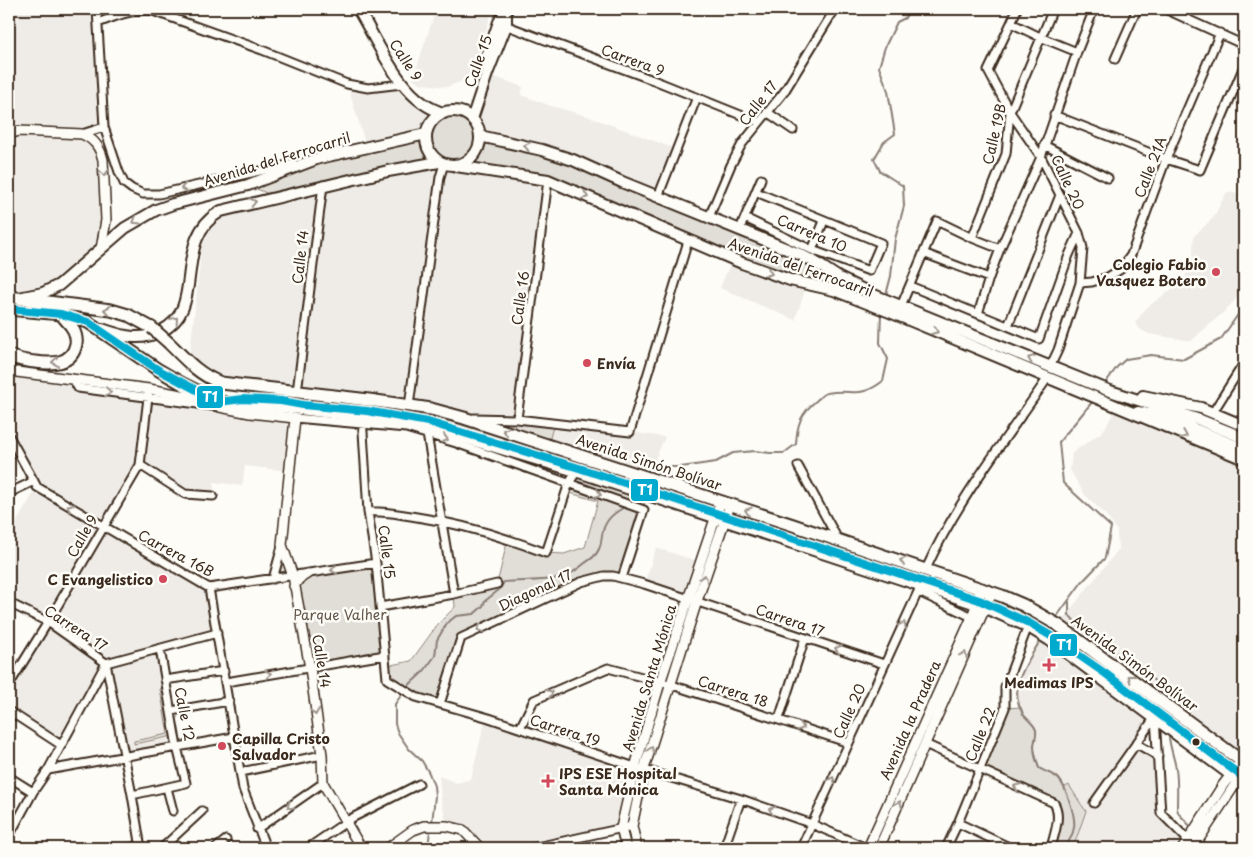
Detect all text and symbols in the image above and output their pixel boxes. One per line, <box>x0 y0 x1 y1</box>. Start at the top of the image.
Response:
street label: Calle 15 <box>459 32 497 90</box>
street label: Calle 9 <box>385 35 427 85</box>
street label: Carrera 9 <box>598 39 668 81</box>
street label: Calle 17 <box>734 76 783 130</box>
street label: Calle 19B <box>977 101 1011 167</box>
street label: Avenida del Ferrocarril <box>201 127 353 191</box>
street label: Calle 21A <box>1129 133 1171 201</box>
one-way arrow <box>522 141 531 152</box>
street label: Calle 20 <box>1046 151 1090 213</box>
one-way arrow <box>98 170 109 178</box>
one-way arrow <box>179 182 188 193</box>
one-way arrow <box>580 189 589 200</box>
one-way arrow <box>249 197 258 208</box>
street label: Carrera 10 <box>774 209 850 257</box>
one-way arrow <box>132 214 141 224</box>
street label: Calle 14 <box>286 229 314 285</box>
street label: Avenida del Ferrocarril <box>725 232 877 302</box>
place label: Colegio Fabio Vasquez Botero <box>1096 254 1206 291</box>
marker: Colegio Fabio Vasquez Botero <box>1210 266 1222 278</box>
one-way arrow <box>764 267 773 277</box>
street label: Calle 16 <box>506 269 534 326</box>
one-way arrow <box>103 305 112 315</box>
one-way arrow <box>170 317 179 326</box>
one-way arrow <box>930 325 939 335</box>
place label: Envía <box>597 353 636 374</box>
one-way arrow <box>1027 355 1036 365</box>
one-way arrow <box>51 356 59 367</box>
marker: Envía <box>581 357 593 369</box>
line badge: T1 <box>196 385 224 409</box>
one-way arrow <box>104 386 112 397</box>
text: T1 <box>202 386 218 407</box>
one-way arrow <box>502 427 511 437</box>
street label: Avenida Simón Bolívar <box>573 428 725 496</box>
one-way arrow <box>1179 428 1188 439</box>
one-way arrow <box>440 434 448 444</box>
line badge: T1 <box>630 478 659 502</box>
text: T1 <box>637 479 653 500</box>
one-way arrow <box>593 488 602 498</box>
one-way arrow <box>67 504 76 514</box>
one-way arrow <box>745 506 753 516</box>
street label: Calle 9 <box>61 511 103 561</box>
street label: Carrera 16B <box>134 524 218 582</box>
street label: Calle 15 <box>373 524 401 580</box>
one-way arrow <box>899 557 907 567</box>
street label: Diagonal 17 <box>495 563 576 616</box>
one-way arrow <box>330 564 339 574</box>
place label: C Evangelistico <box>47 569 153 590</box>
marker: C Evangelistico <box>157 573 169 585</box>
one-way arrow <box>699 574 709 583</box>
street label: Carrera 17 <box>753 598 828 642</box>
street label: Carrera 17 <box>40 600 112 657</box>
street label: Avenida Santa Mónica <box>617 602 681 754</box>
park label: Parque Valher <box>293 604 387 625</box>
street label: Avenida Simón Bolívar <box>1067 610 1203 717</box>
one-way arrow <box>897 621 907 630</box>
one-way arrow <box>476 623 485 633</box>
street label: Calle 14 <box>307 633 337 689</box>
line badge: T1 <box>1049 633 1078 657</box>
text: T1 <box>1056 634 1072 655</box>
one-way arrow <box>834 645 843 655</box>
one-way arrow <box>958 651 969 660</box>
street label: Avenida la Pradera <box>874 657 946 783</box>
marker: Medimas IPS <box>1042 658 1056 672</box>
one-way arrow <box>263 669 272 679</box>
street label: Carrera 18 <box>695 670 771 712</box>
place label: Medimas IPS <box>1004 672 1094 693</box>
one-way arrow <box>1128 676 1137 684</box>
street label: Calle 20 <box>828 680 870 742</box>
street label: Calle 12 <box>169 685 201 743</box>
one-way arrow <box>545 689 554 700</box>
street label: Calle 22 <box>960 703 1000 765</box>
one-way arrow <box>310 707 320 716</box>
street label: Carrera 19 <box>527 709 603 751</box>
one-way arrow <box>797 721 805 731</box>
place label: Capilla Cristo Salvador <box>232 728 330 765</box>
unlabelled marker <box>1191 737 1201 747</box>
marker: Capilla Cristo Salvador <box>216 740 228 752</box>
one-way arrow <box>645 746 655 755</box>
place label: IPS ESE Hospital Santa Mónica <box>559 763 677 800</box>
marker: IPS ESE Hospital Santa Mónica <box>541 774 555 788</box>
one-way arrow <box>825 776 836 785</box>
one-way arrow <box>1013 782 1022 793</box>
one-way arrow <box>287 800 296 809</box>
one-way arrow <box>892 800 903 809</box>
one-way arrow <box>769 806 777 816</box>

